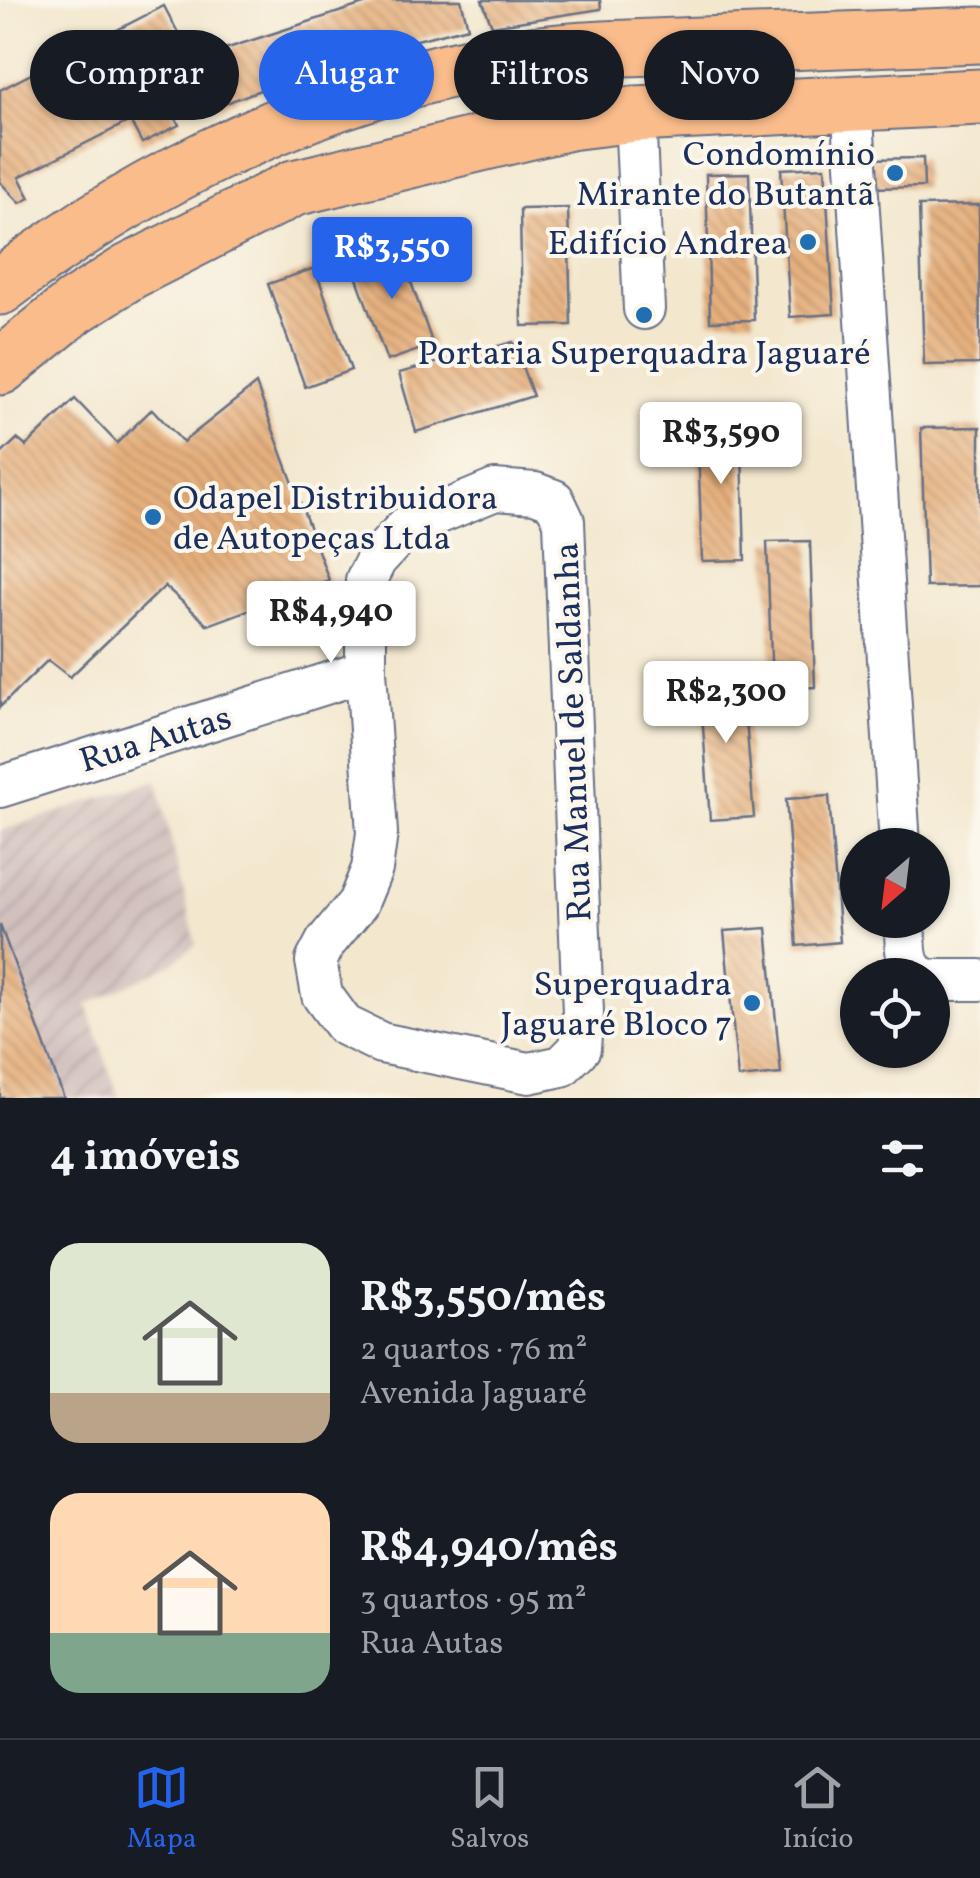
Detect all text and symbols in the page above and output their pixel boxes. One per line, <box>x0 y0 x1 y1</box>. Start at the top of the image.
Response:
chip: Comprar <box>30 30 239 120</box>
chip: Alugar <box>259 30 434 120</box>
chip: Filtros <box>454 30 624 120</box>
chip: Novo <box>644 30 795 120</box>
place label: Condomínio Mirante do Butantã <box>576 132 875 220</box>
marker: Condomínio Mirante do Butantã <box>884 162 906 184</box>
pin: R$3,550 <box>300 217 484 302</box>
place label: Edifício Andrea <box>548 221 788 269</box>
text: R$3,550 <box>334 227 450 271</box>
marker: Edifício Andrea <box>797 231 819 253</box>
marker: Portaria Superquadra Jaguaré <box>633 304 655 326</box>
place label: Portaria Superquadra Jaguaré <box>417 331 871 379</box>
pin: R$3,590 <box>629 402 813 487</box>
text: R$3,590 <box>662 412 780 456</box>
place label: Odapel Distribuidora de Autopeças Ltda <box>173 476 498 564</box>
marker: Odapel Distribuidora de Autopeças Ltda <box>142 506 164 528</box>
street label: Rua Manuel de Saldanha <box>544 541 606 922</box>
pin: R$4,940 <box>239 581 423 666</box>
text: R$4,940 <box>269 591 393 635</box>
pin: R$2,300 <box>634 661 818 746</box>
text: R$2,300 <box>665 671 787 715</box>
street label: Rua Autas <box>74 695 238 787</box>
north arrow <box>840 828 950 938</box>
map controls <box>840 828 950 1068</box>
button: locate <box>840 958 950 1068</box>
place label: Superquadra Jaguaré Bloco 7 <box>501 962 732 1050</box>
marker: Superquadra Jaguaré Bloco 7 <box>741 992 763 1014</box>
text: 4 imóveis <box>50 1129 240 1188</box>
icon: filters <box>875 1131 930 1186</box>
text: R$3,550/mês <box>360 1270 606 1329</box>
icon: home <box>130 1283 250 1403</box>
text: 2 quartos · 76 m² <box>360 1329 587 1373</box>
text: Avenida Jaguaré <box>360 1373 587 1417</box>
text: R$4,940/mês <box>360 1520 618 1579</box>
icon: home <box>130 1533 250 1653</box>
text: 3 quartos · 95 m² <box>360 1579 587 1623</box>
text: Rua Autas <box>360 1623 503 1667</box>
tab: Mapa <box>127 1760 197 1859</box>
tab: Salvos <box>450 1760 529 1859</box>
tab: Início <box>782 1760 853 1859</box>

